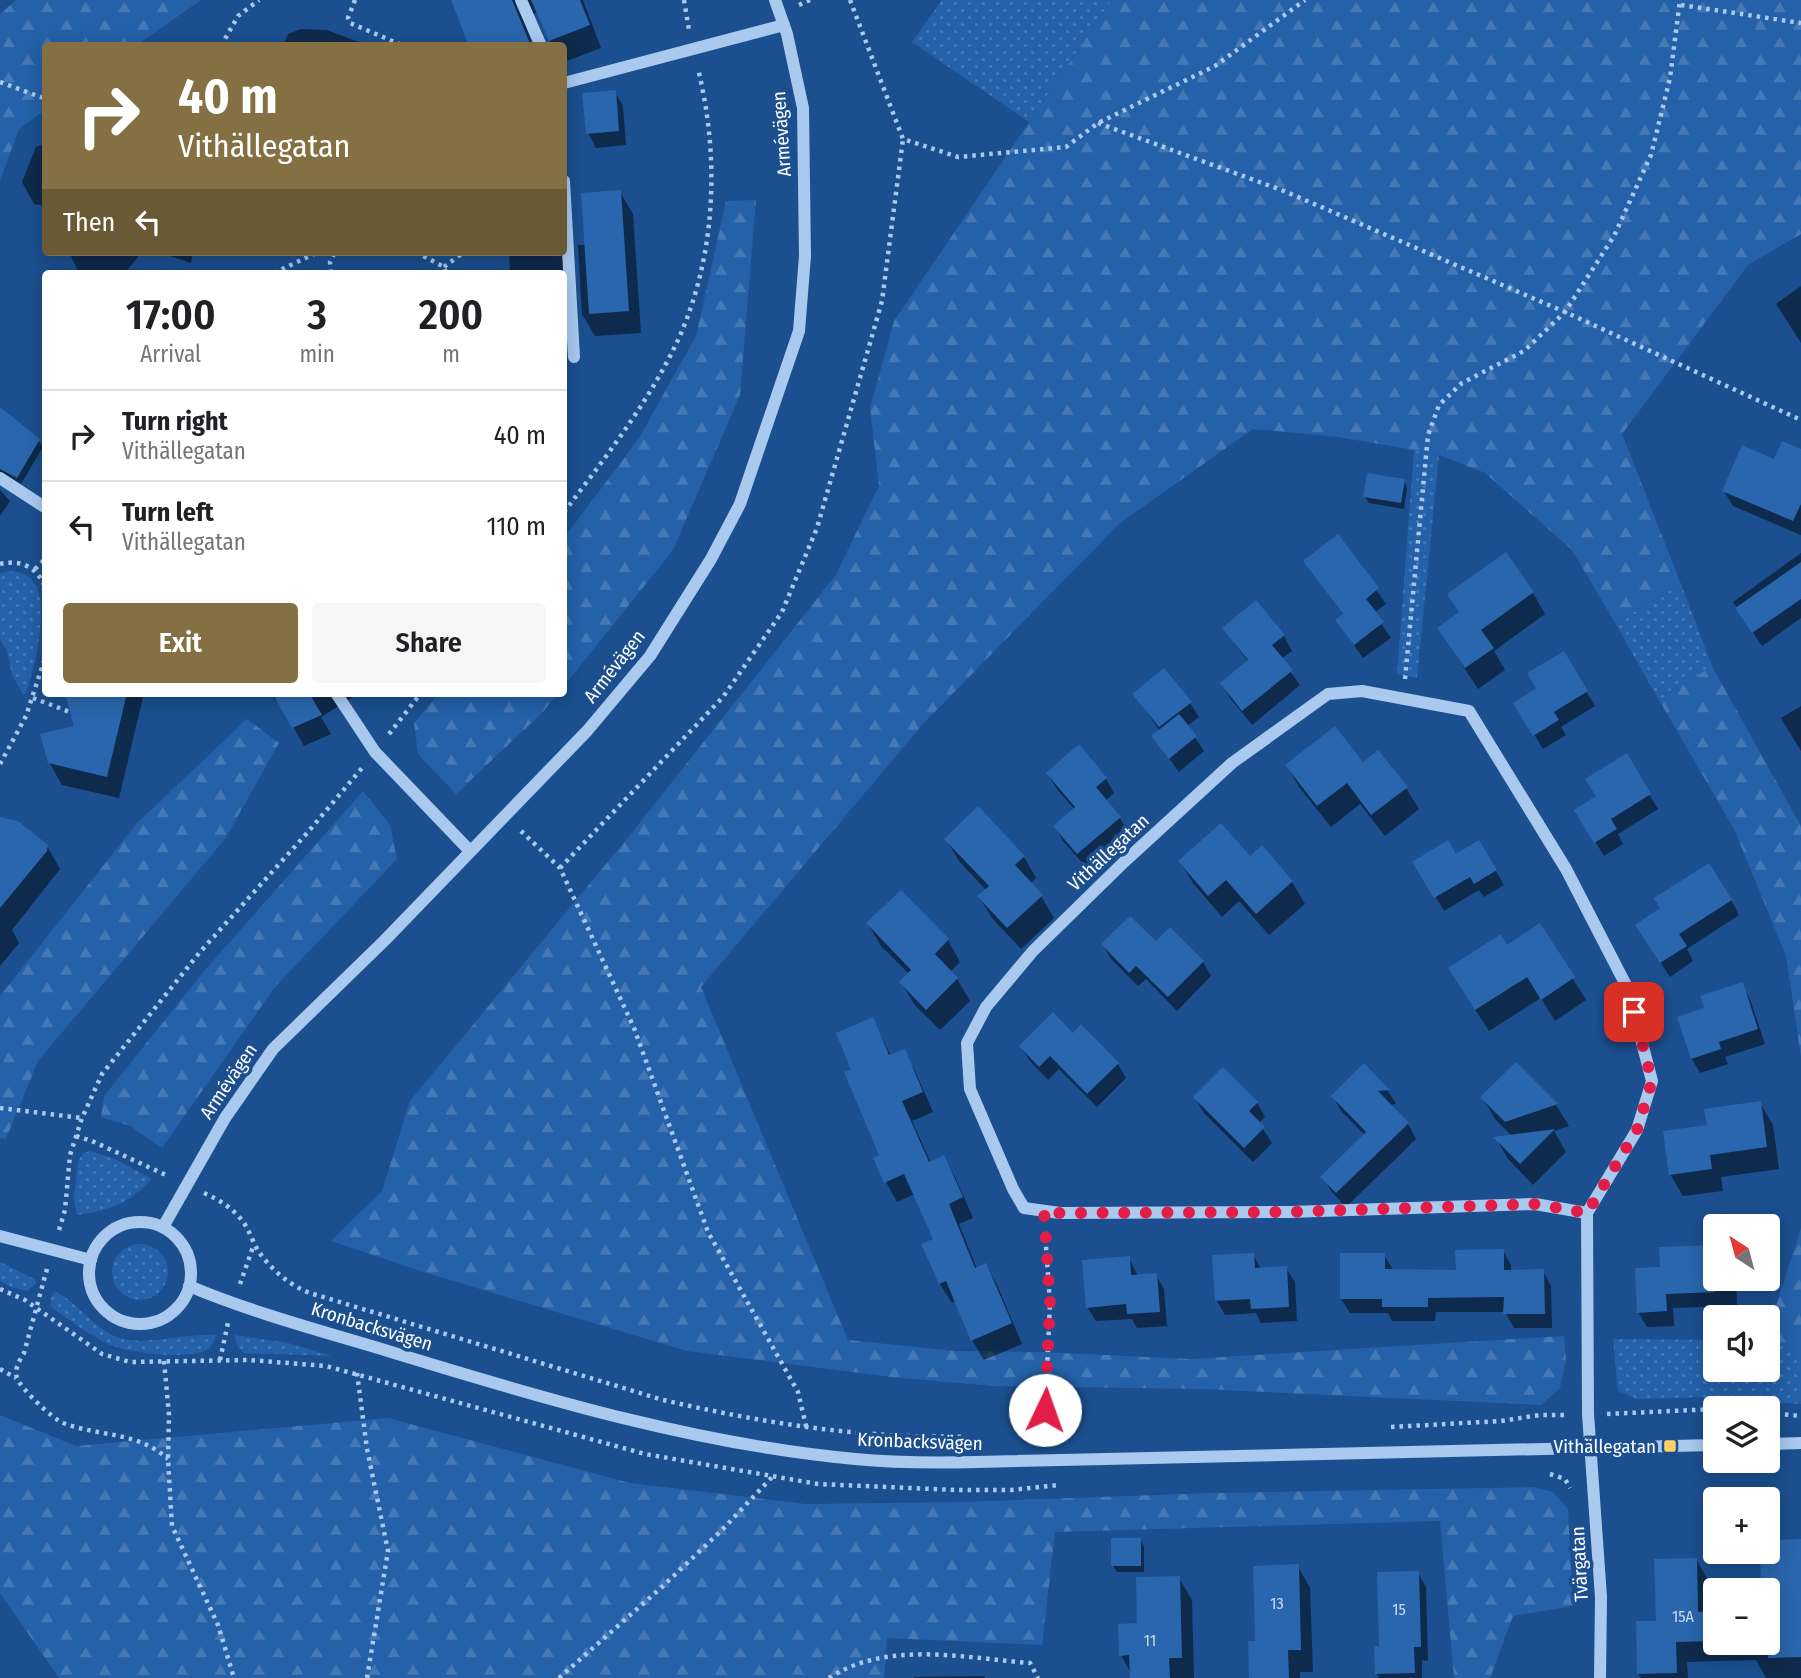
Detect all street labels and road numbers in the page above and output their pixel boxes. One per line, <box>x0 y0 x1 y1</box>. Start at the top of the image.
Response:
street label: Armévägen <box>767 90 796 178</box>
street label: Armévägen <box>579 625 650 707</box>
street label: Vithällegatan <box>1063 809 1154 896</box>
street label: Armévägen <box>195 1039 262 1123</box>
street label: Kronbacksvägen <box>308 1297 435 1356</box>
street label: Kronbacksvägen <box>857 1428 983 1455</box>
street label: Tvärgatan <box>1566 1526 1593 1602</box>

